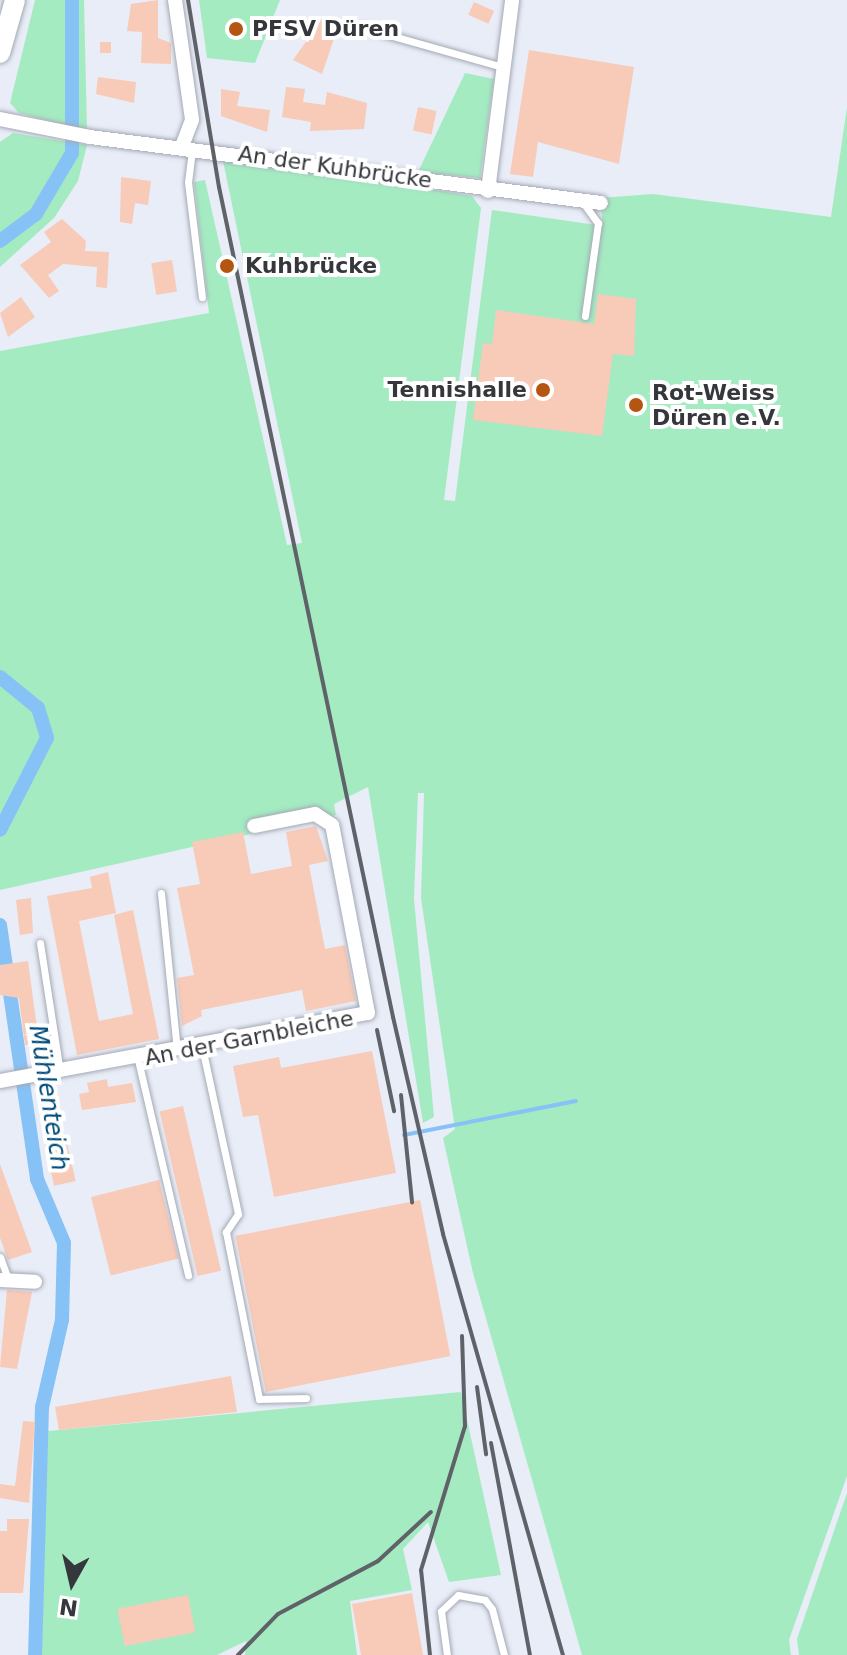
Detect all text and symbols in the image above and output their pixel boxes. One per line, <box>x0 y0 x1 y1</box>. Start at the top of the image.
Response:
place label: PFSV Düren <box>252 16 399 42</box>
marker: PFSV Düren <box>227 20 245 38</box>
street label: An der Kuhbrücke <box>236 140 434 194</box>
place label: Kuhbrücke <box>245 253 377 279</box>
marker: Kuhbrücke <box>216 255 238 277</box>
place label: Tennishalle <box>388 377 527 403</box>
place label: Rot-Weiss Düren e.V. <box>652 379 781 430</box>
marker: Tennishalle <box>534 381 552 399</box>
marker: Rot-Weiss Düren e.V. <box>627 396 645 414</box>
street label: An der Garnbleiche <box>142 1005 356 1071</box>
water label: Mühlenteich <box>22 1023 74 1173</box>
north arrow <box>32 1543 112 1623</box>
text: N <box>58 1594 79 1621</box>

